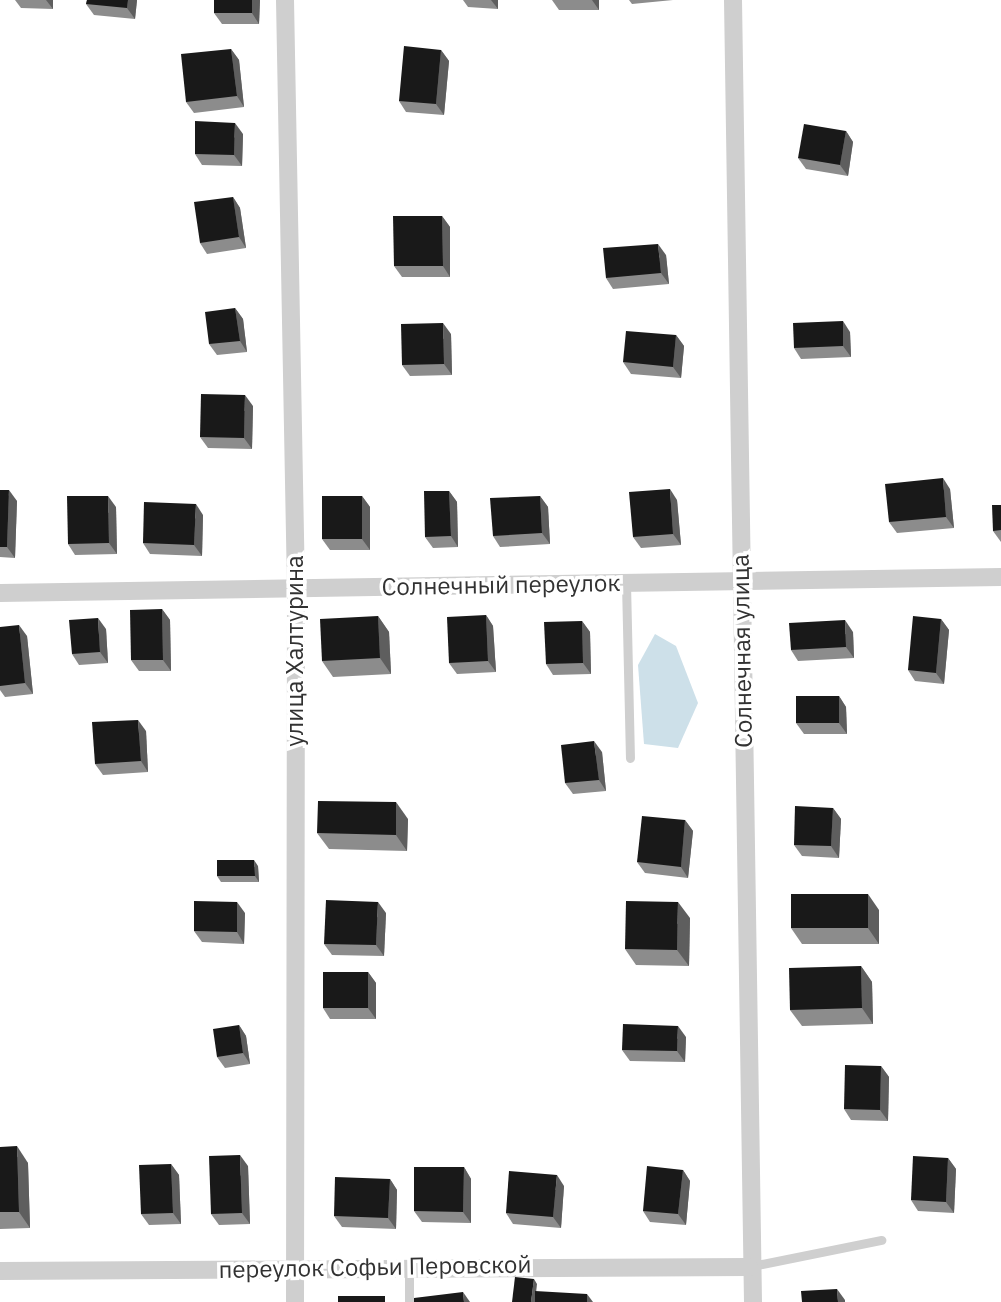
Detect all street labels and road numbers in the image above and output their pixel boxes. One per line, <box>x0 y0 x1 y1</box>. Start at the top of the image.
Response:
street label: Солнечная улица <box>726 554 758 748</box>
street label: улица Халтурина <box>281 555 309 747</box>
street label: Солнечный переулок <box>381 569 621 601</box>
street label: переулок Софьи Перовской <box>218 1250 532 1284</box>

